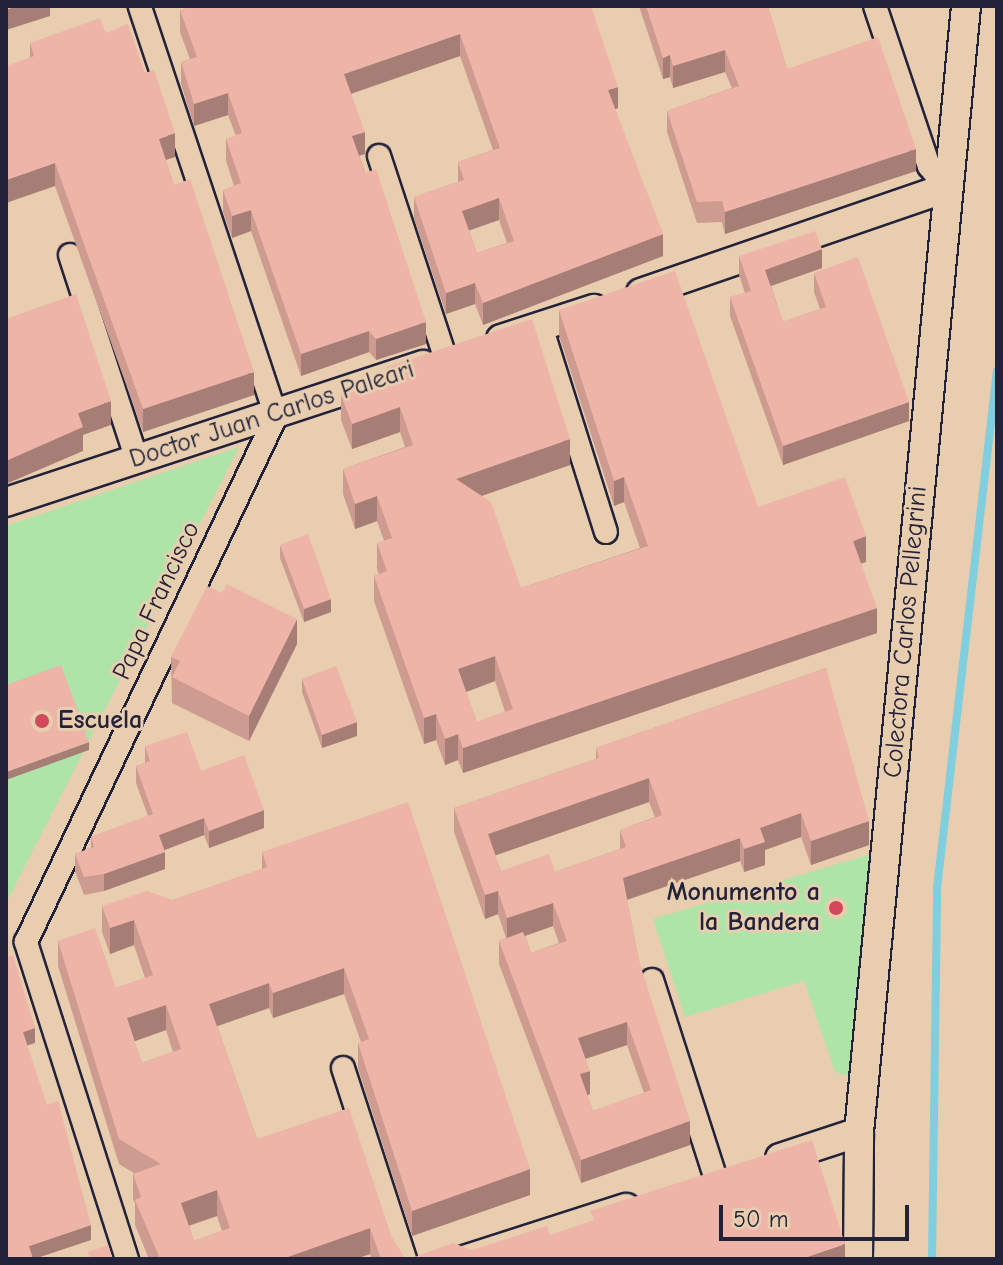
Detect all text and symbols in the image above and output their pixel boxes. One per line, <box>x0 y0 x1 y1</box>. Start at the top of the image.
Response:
street label: Doctor Juan Carlos Paleari <box>126 354 418 476</box>
street label: Colectora Carlos Pellegrini <box>878 485 934 779</box>
street label: Papa Francisco <box>107 517 207 685</box>
place label: Escuela <box>58 705 142 737</box>
marker: Escuela <box>33 712 51 730</box>
place label: Monumento a la Bandera <box>667 877 820 938</box>
marker: Monumento a la Bandera <box>827 899 845 917</box>
scale bar <box>723 1189 913 1239</box>
text: 50 m <box>733 1205 789 1233</box>

